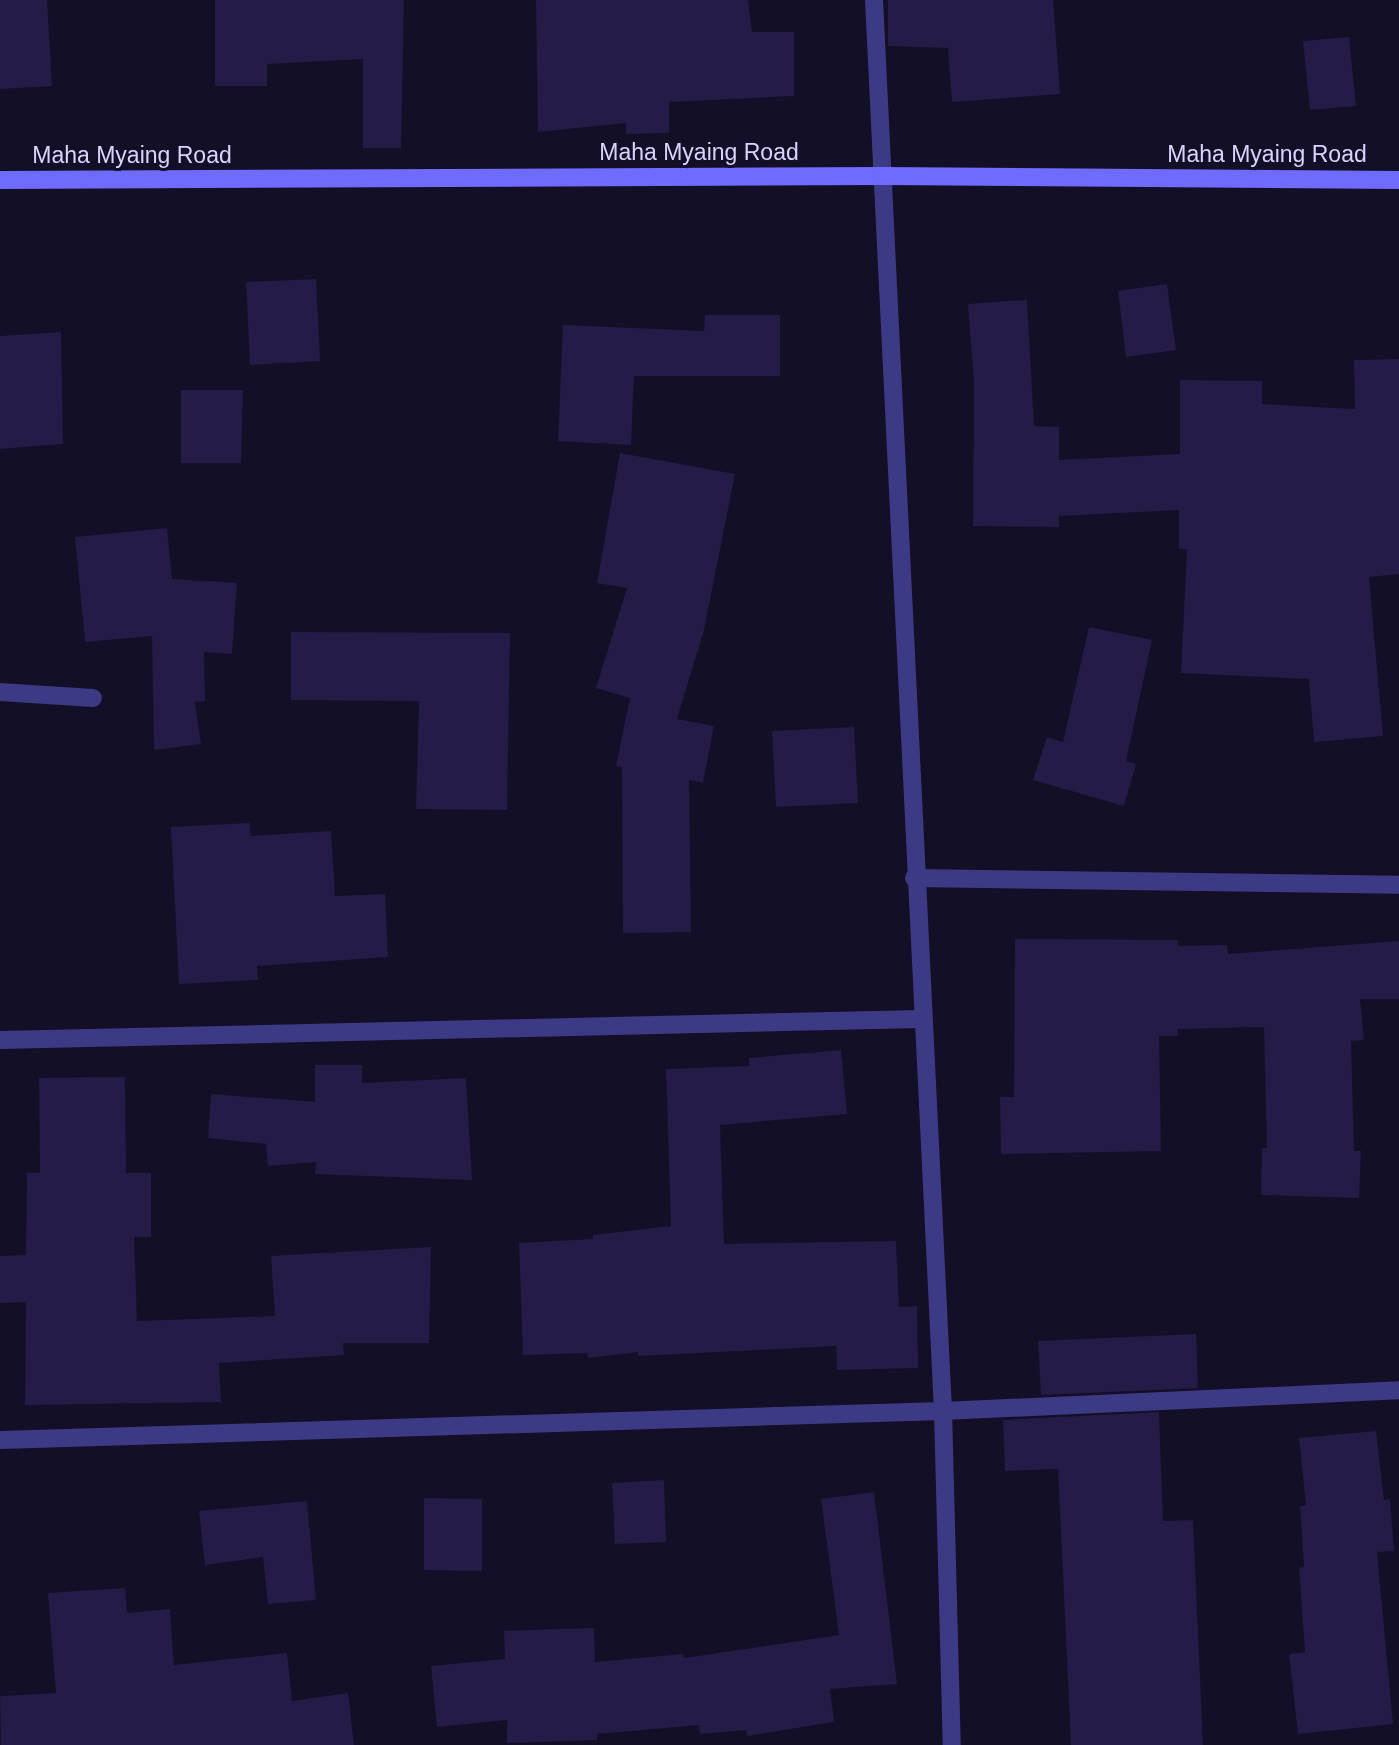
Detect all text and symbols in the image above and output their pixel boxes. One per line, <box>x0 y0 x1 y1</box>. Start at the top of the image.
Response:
street label: Maha Myaing Road <box>599 138 799 166</box>
street label: Maha Myaing Road <box>1167 140 1367 168</box>
street label: Maha Myaing Road <box>32 141 232 169</box>

